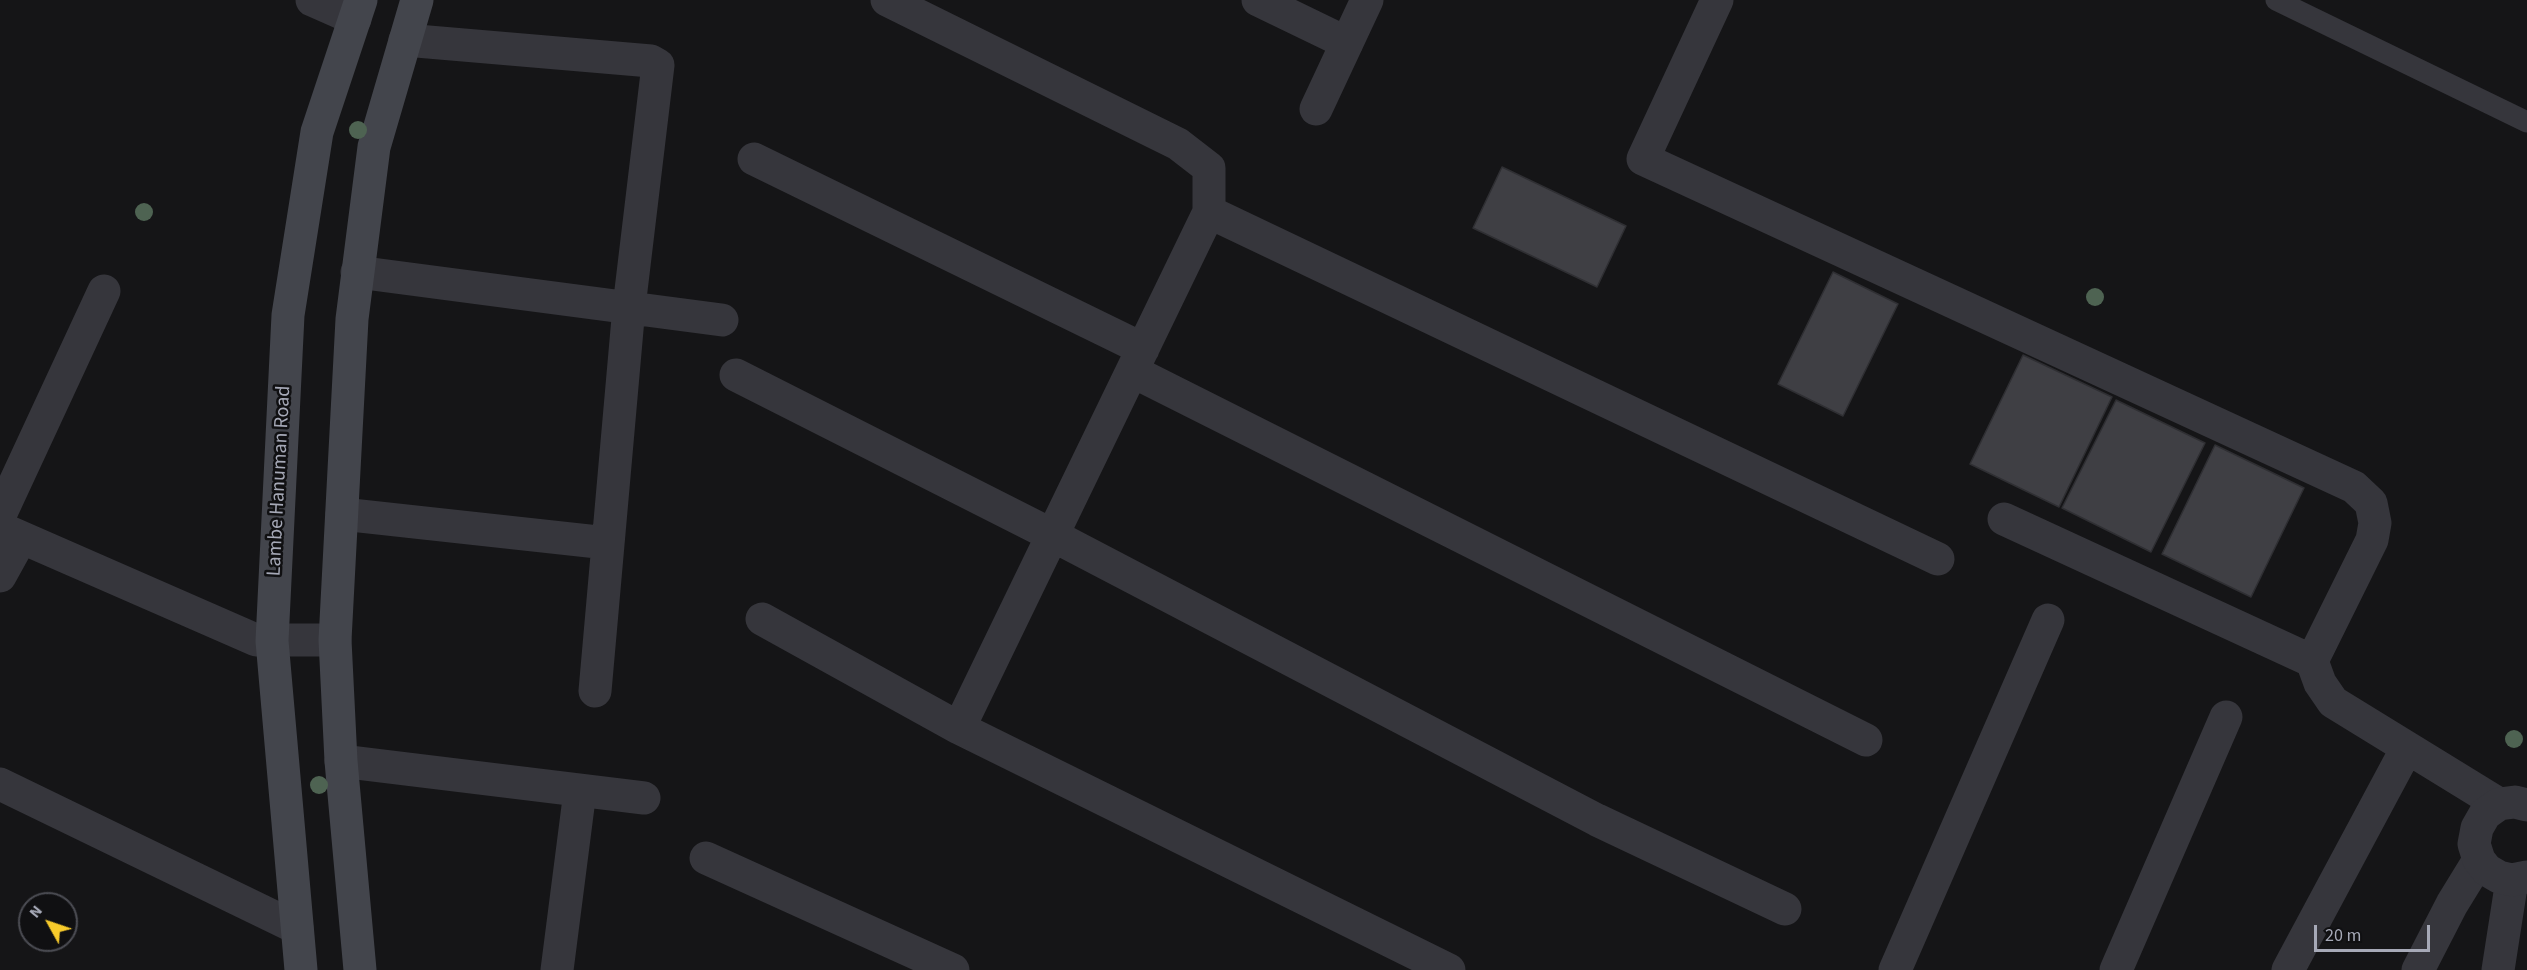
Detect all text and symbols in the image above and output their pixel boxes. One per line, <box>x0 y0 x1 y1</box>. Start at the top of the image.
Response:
street label: Lambe Hanuman Road <box>263 385 297 577</box>
north arrow <box>18 892 78 952</box>
text: N <box>24 901 48 923</box>
scale bar <box>2317 913 2432 951</box>
text: 20 m <box>2325 923 2361 948</box>

